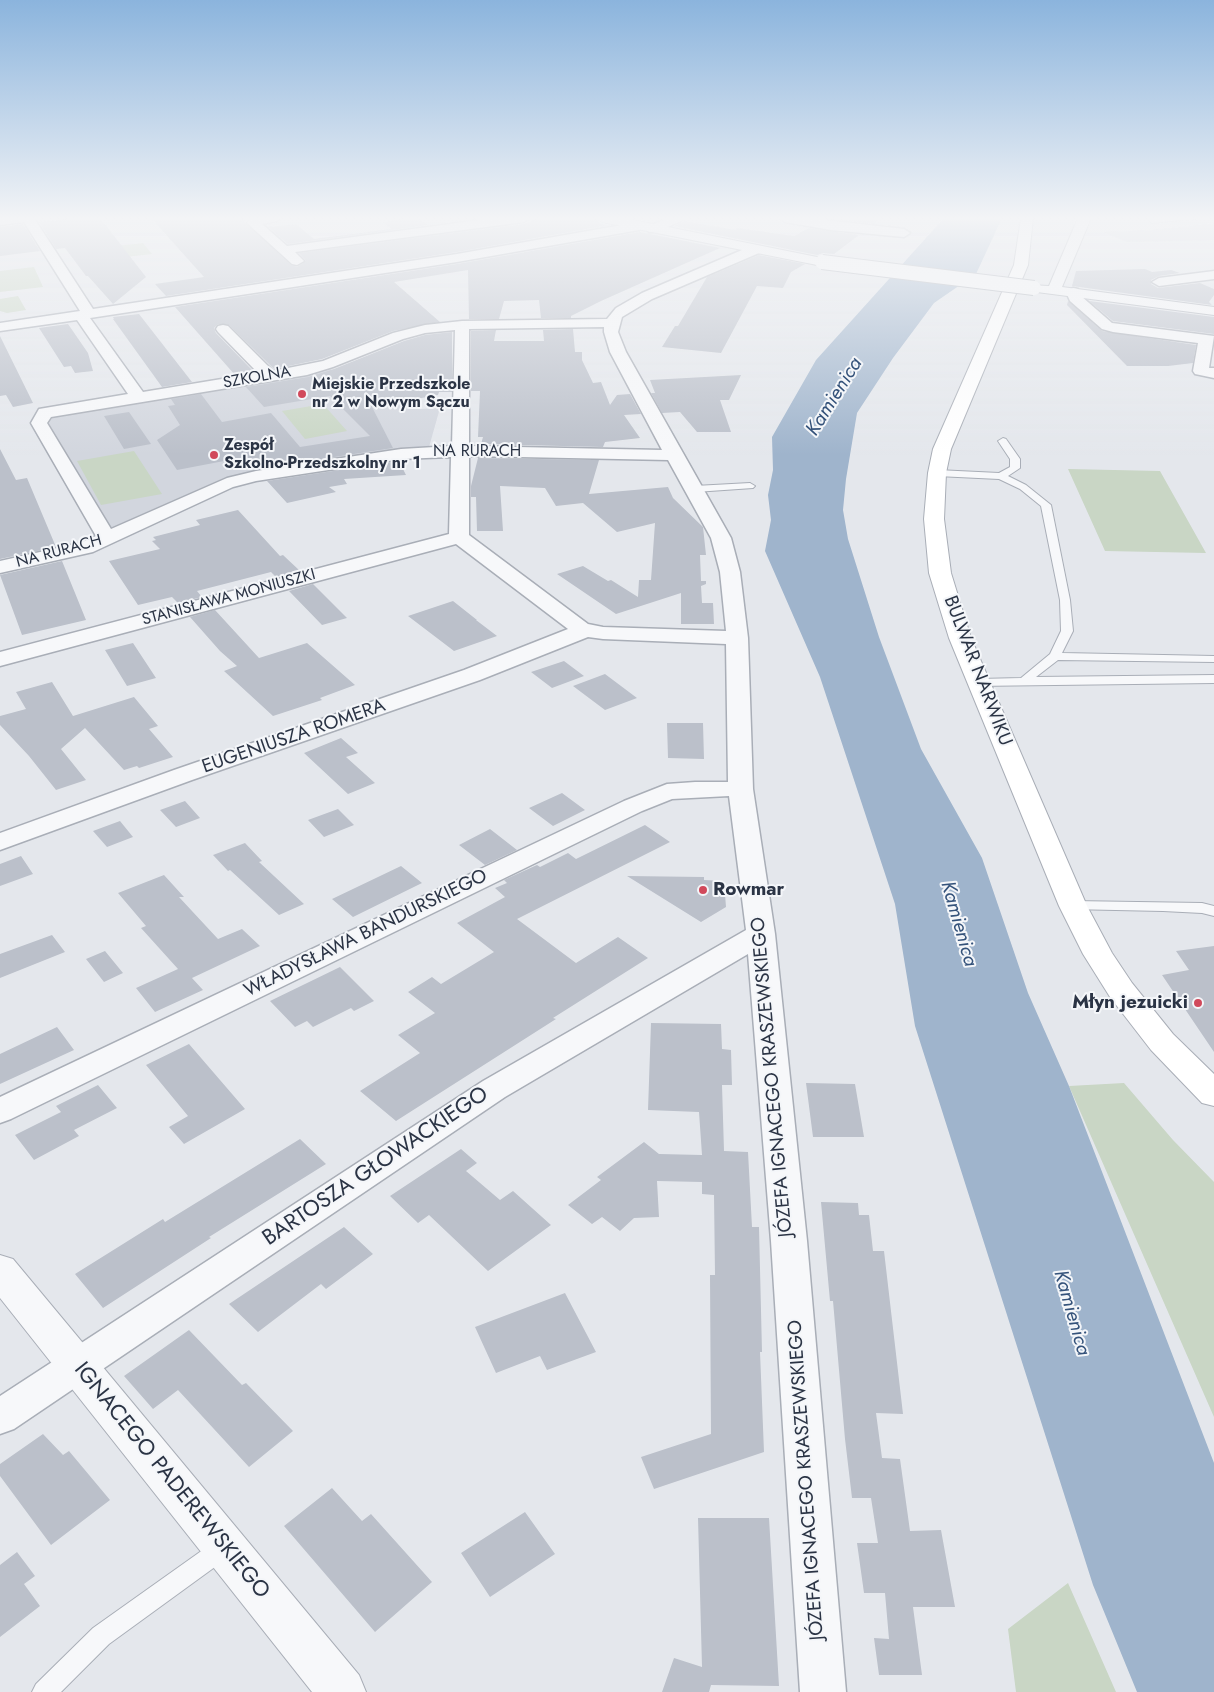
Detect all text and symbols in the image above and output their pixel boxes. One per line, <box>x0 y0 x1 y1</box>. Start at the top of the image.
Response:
water label: Kamienica <box>802 353 868 441</box>
street label: SZKOLNA <box>222 363 292 393</box>
place label: Miejskie Przedszkole nr 2 w Nowym Sączu <box>312 375 471 413</box>
marker: Miejskie Przedszkole nr 2 w Nowym Sączu <box>296 388 308 400</box>
place label: Zespół Szkolno-Przedszkolny nr 1 <box>224 436 421 474</box>
street label: NA RURACH <box>433 442 521 462</box>
marker: Zespół Szkolno-Przedszkolny nr 1 <box>208 449 220 461</box>
street label: NA RURACH <box>14 531 104 573</box>
street label: STANISŁAWA MONIUSZKI <box>140 566 318 630</box>
street label: BULWAR NARWIKU <box>938 593 1016 749</box>
street label: EUGENIUSZA ROMERA <box>199 695 389 779</box>
street label: WŁADYSŁAWA BANDURSKIEGO <box>241 865 491 1003</box>
place label: Rowmar <box>713 879 784 901</box>
water label: Kamienica <box>934 879 982 969</box>
marker: Rowmar <box>697 884 709 896</box>
street label: JÓZEFA IGNACEGO KRASZEWSKIEGO <box>748 916 798 1238</box>
place label: Młyn jezuicki <box>1072 992 1188 1014</box>
marker: Młyn jezuicki <box>1192 997 1204 1009</box>
street label: BARTOSZA GŁOWACKIEGO <box>258 1082 494 1252</box>
water label: Kamienica <box>1047 1268 1095 1358</box>
street label: JÓZEFA IGNACEGO KRASZEWSKIEGO <box>784 1319 830 1641</box>
street label: IGNACEGO PADEREWSKIEGO <box>68 1358 274 1604</box>

